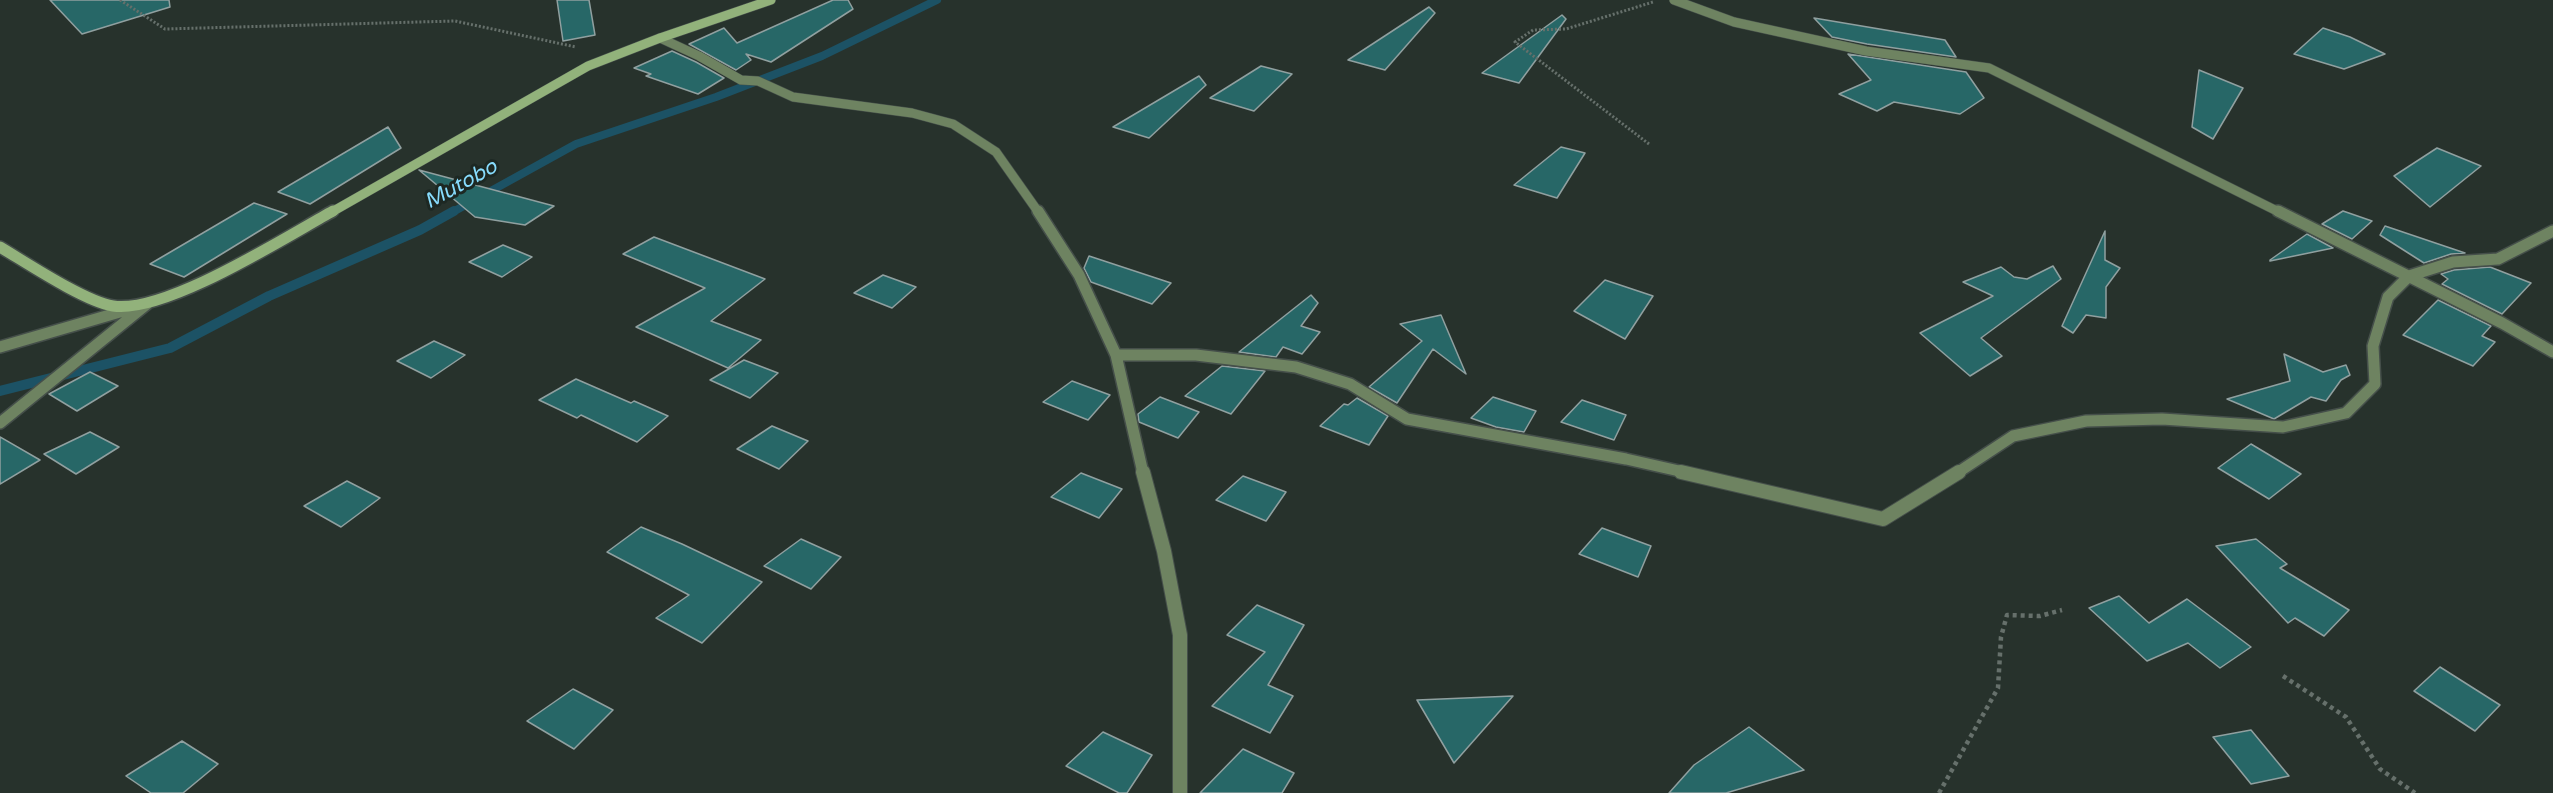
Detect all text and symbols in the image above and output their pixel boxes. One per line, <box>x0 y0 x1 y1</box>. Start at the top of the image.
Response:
water label: Mutobo <box>420 155 502 215</box>

